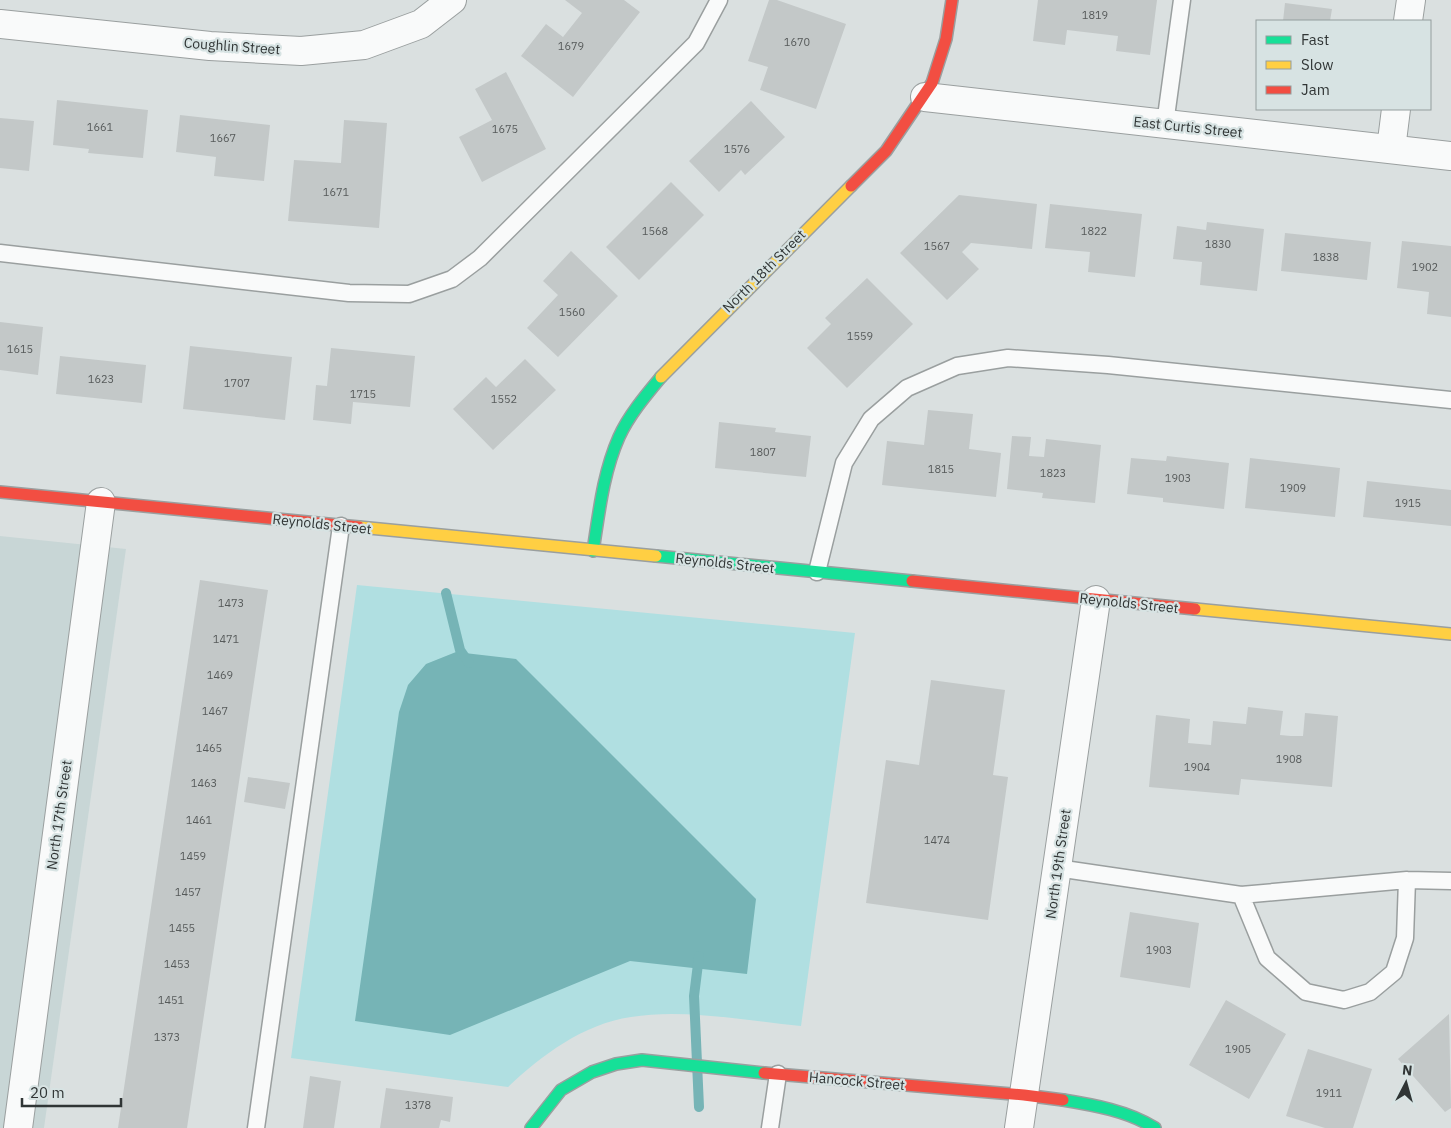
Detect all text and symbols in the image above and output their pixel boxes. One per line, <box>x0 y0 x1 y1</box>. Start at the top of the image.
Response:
house number: 1819 <box>1082 8 1108 22</box>
legend <box>1256 20 1431 110</box>
text: Fast <box>1301 30 1329 49</box>
street label: Coughlin Street <box>183 34 281 58</box>
house number: 1670 <box>784 35 810 49</box>
house number: 1679 <box>558 39 584 53</box>
text: Slow <box>1301 55 1334 74</box>
text: Jam <box>1301 80 1330 99</box>
street label: East Curtis Street <box>1133 112 1243 142</box>
house number: 1661 <box>87 120 114 134</box>
house number: 1675 <box>492 122 518 136</box>
house number: 1667 <box>210 131 236 145</box>
house number: 1576 <box>724 142 750 156</box>
house number: 1671 <box>323 185 350 199</box>
house number: 1568 <box>642 224 668 238</box>
house number: 1822 <box>1081 224 1107 238</box>
street label: North 18th Street <box>719 226 809 316</box>
house number: 1830 <box>1205 237 1231 251</box>
house number: 1567 <box>924 239 950 253</box>
house number: 1838 <box>1313 250 1339 264</box>
house number: 1902 <box>1412 260 1438 274</box>
house number: 1560 <box>559 305 585 319</box>
house number: 1559 <box>847 329 873 343</box>
house number: 1615 <box>7 342 33 356</box>
house number: 1623 <box>88 372 114 386</box>
house number: 1707 <box>224 376 250 390</box>
house number: 1715 <box>350 387 376 401</box>
house number: 1552 <box>491 392 517 406</box>
house number: 1807 <box>750 445 776 459</box>
house number: 1815 <box>928 462 954 476</box>
house number: 1823 <box>1040 466 1066 480</box>
house number: 1903 <box>1165 471 1191 485</box>
house number: 1909 <box>1280 481 1306 495</box>
house number: 1915 <box>1395 496 1421 510</box>
street label: Reynolds Street <box>272 510 373 538</box>
street label: Reynolds Street <box>675 549 776 577</box>
street label: Reynolds Street <box>1079 589 1180 617</box>
house number: 1473 <box>218 596 244 610</box>
house number: 1471 <box>213 632 240 646</box>
house number: 1469 <box>207 668 233 682</box>
house number: 1467 <box>202 704 228 718</box>
house number: 1465 <box>196 741 222 755</box>
house number: 1908 <box>1276 752 1302 766</box>
street label: North 17th Street <box>42 759 76 871</box>
house number: 1904 <box>1184 760 1211 774</box>
house number: 1463 <box>191 776 217 790</box>
street label: North 19th Street <box>1041 808 1075 920</box>
house number: 1461 <box>186 813 213 827</box>
house number: 1474 <box>924 833 951 847</box>
house number: 1459 <box>180 849 206 863</box>
house number: 1457 <box>175 885 201 899</box>
house number: 1455 <box>169 921 195 935</box>
house number: 1903 <box>1146 943 1172 957</box>
house number: 1453 <box>164 957 190 971</box>
house number: 1451 <box>158 993 185 1007</box>
house number: 1373 <box>154 1030 180 1044</box>
house number: 1905 <box>1225 1042 1251 1056</box>
north arrow <box>1381 1058 1431 1108</box>
text: N <box>1401 1061 1413 1080</box>
street label: Hancock Street <box>808 1068 906 1094</box>
scale bar <box>22 1076 121 1108</box>
text: 20 m <box>30 1083 65 1102</box>
house number: 1911 <box>1316 1086 1343 1100</box>
house number: 1378 <box>405 1098 431 1112</box>

